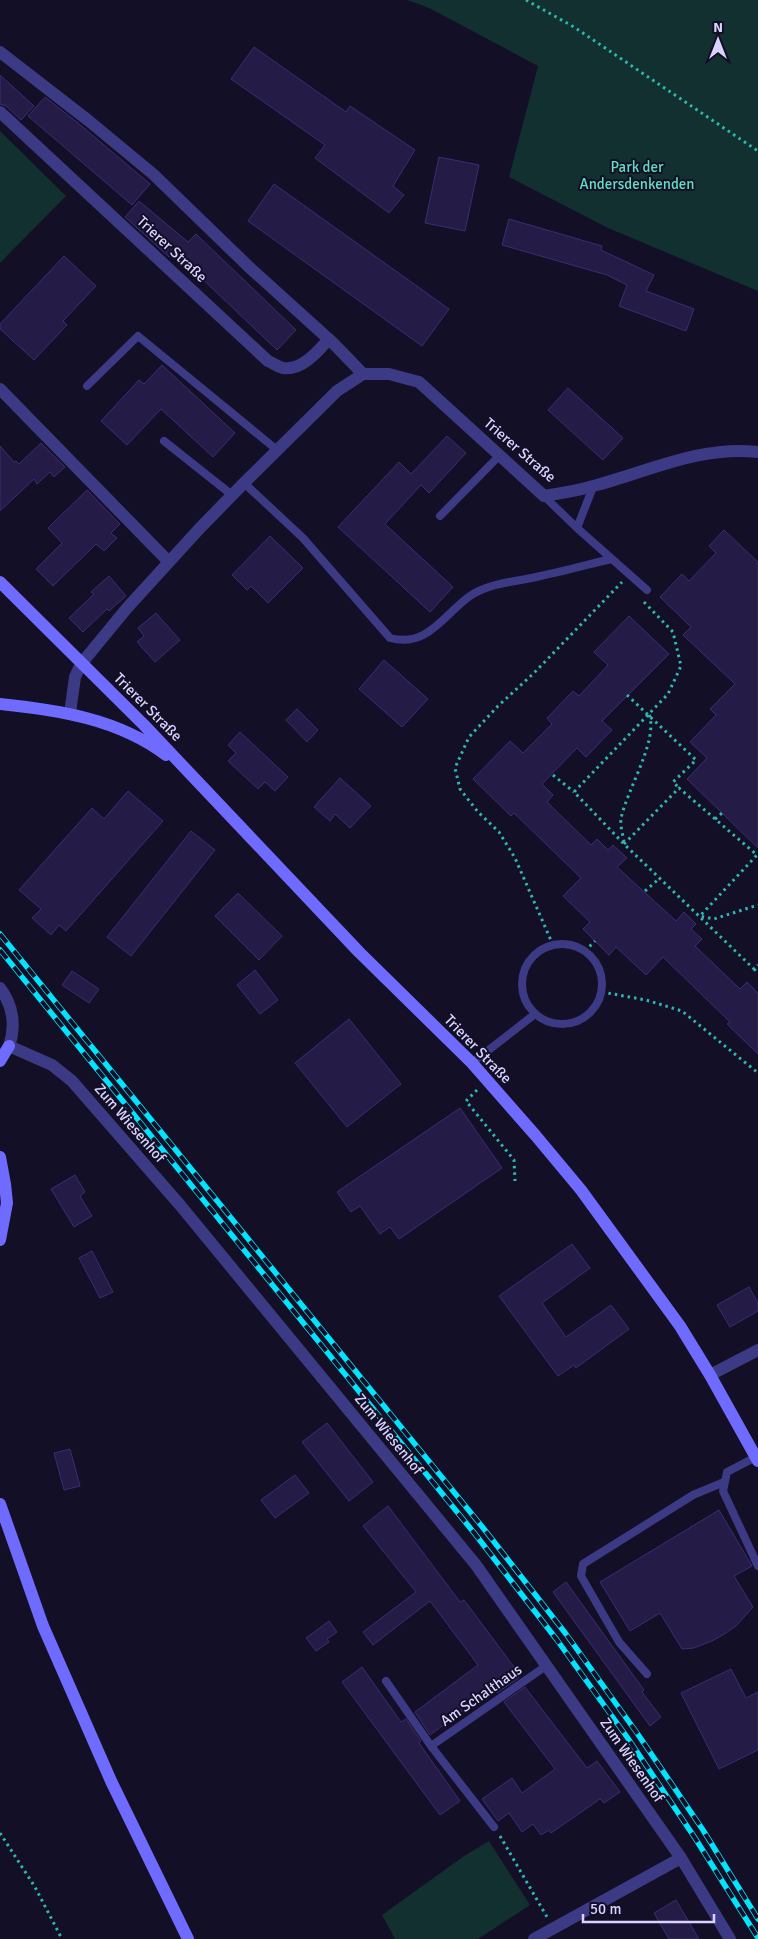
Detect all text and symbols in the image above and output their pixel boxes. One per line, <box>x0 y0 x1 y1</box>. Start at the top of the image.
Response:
north arrow <box>693 15 743 65</box>
text: N <box>713 19 723 36</box>
park label: Park der Andersdenkenden <box>579 158 695 193</box>
street label: Trierer Straße <box>133 212 211 286</box>
street label: Trierer Straße <box>480 414 560 486</box>
street label: Trierer Straße <box>110 669 186 745</box>
street label: Trierer Straße <box>441 1011 515 1087</box>
street label: Zum Wiesenhof <box>91 1080 170 1167</box>
street label: Zum Wiesenhof <box>351 1390 428 1479</box>
street label: Am Schalthaus <box>437 1660 526 1730</box>
street label: Zum Wiesenhof <box>596 1714 668 1806</box>
scale bar <box>583 1892 714 1924</box>
text: 50 m <box>590 1900 621 1918</box>

